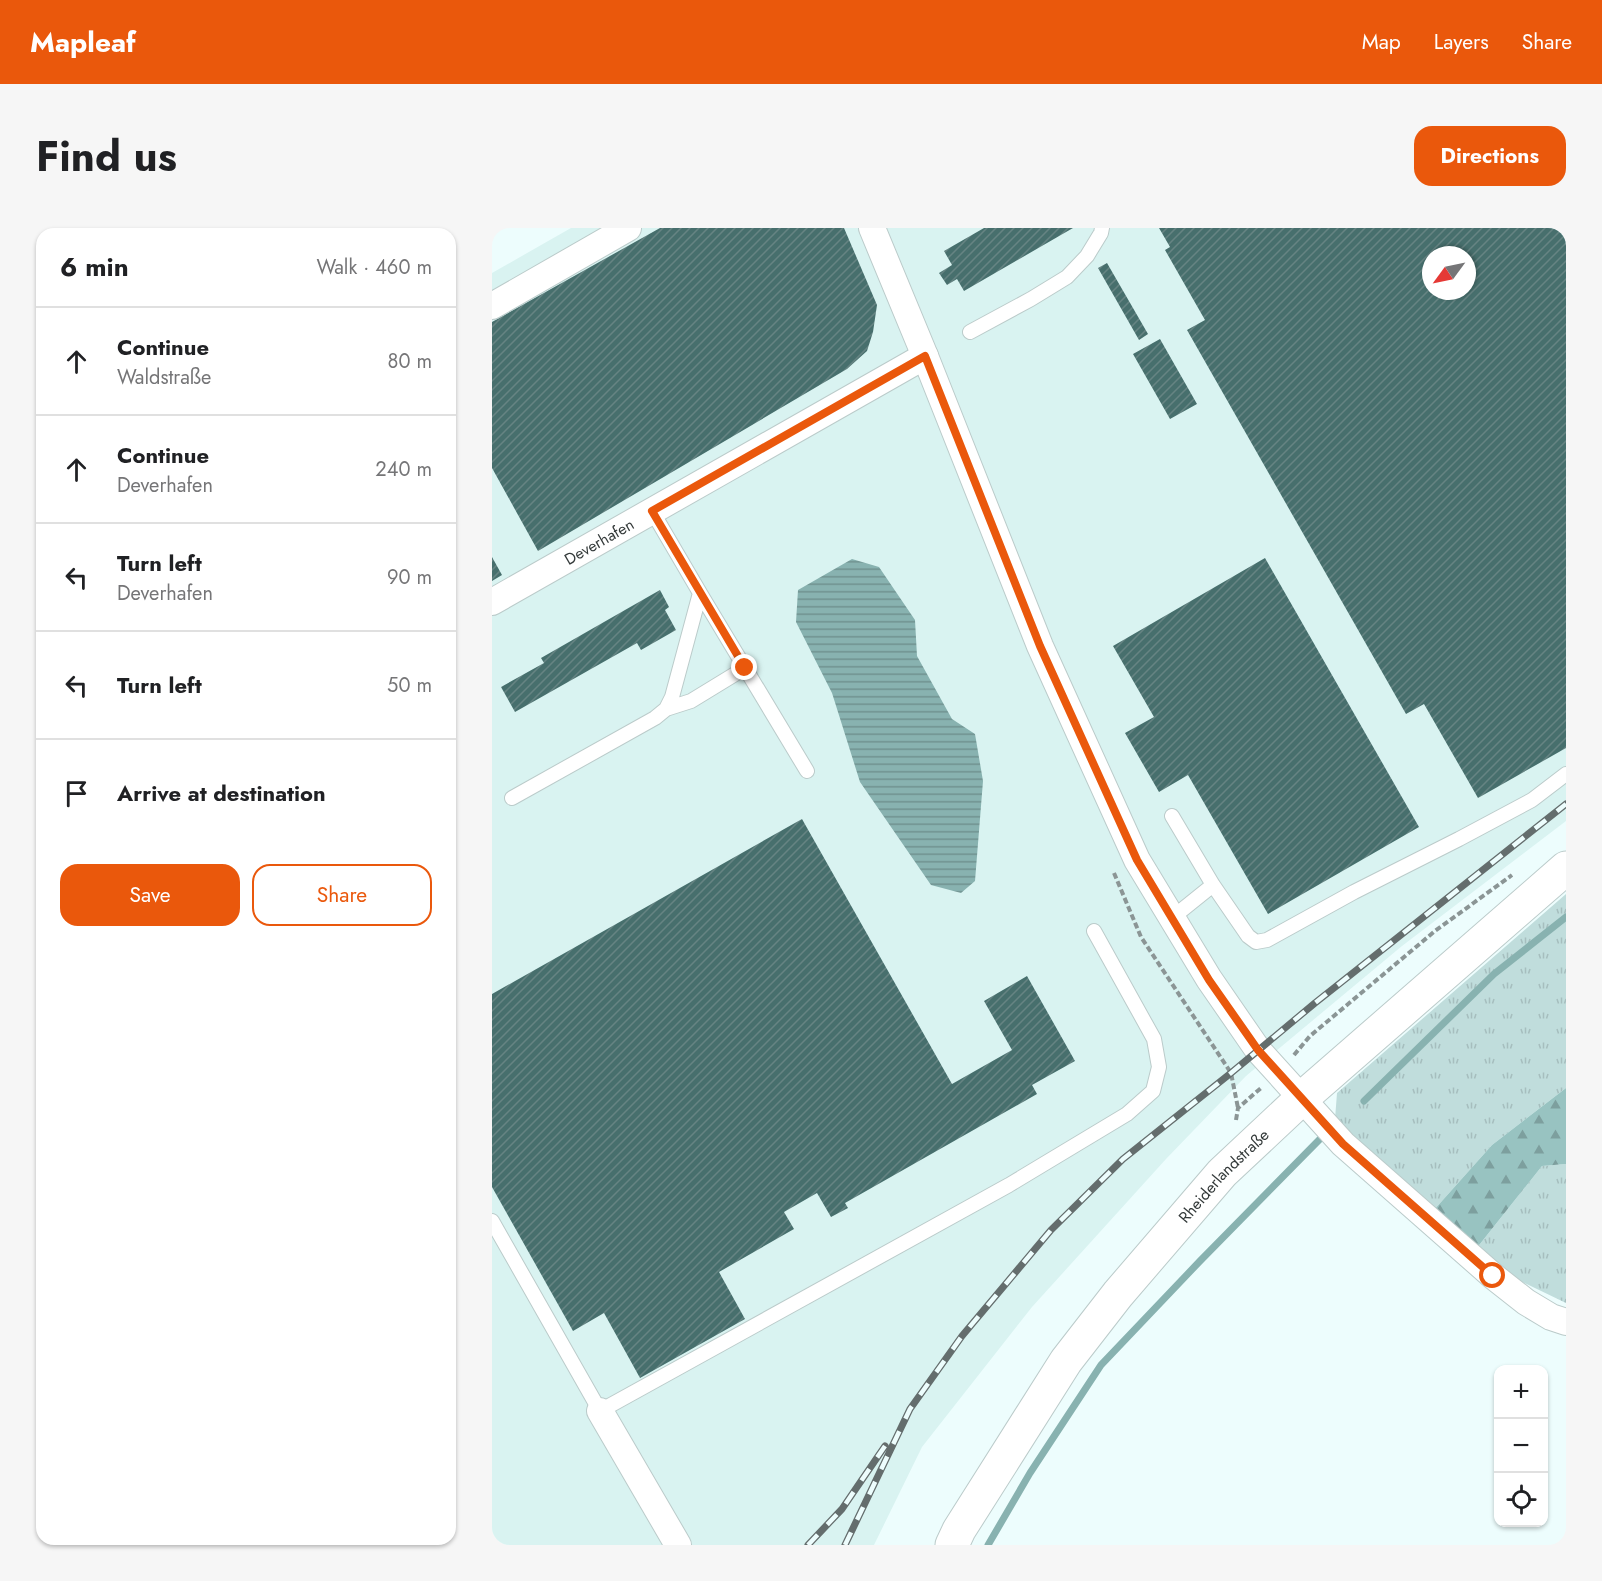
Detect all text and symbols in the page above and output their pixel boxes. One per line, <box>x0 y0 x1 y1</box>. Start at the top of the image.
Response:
text: Mapleaf <box>30 22 136 63</box>
text: Map <box>1362 27 1401 57</box>
text: Layers <box>1434 27 1489 57</box>
text: Share <box>1522 27 1572 57</box>
text: Find us <box>36 126 177 187</box>
button: Directions <box>1414 126 1566 186</box>
north arrow <box>1422 246 1476 300</box>
text: 6 min <box>60 248 129 286</box>
text: Walk · 460 m <box>316 253 432 282</box>
text: Continue <box>117 331 209 363</box>
icon: ahead <box>60 345 93 378</box>
text: 80 m <box>387 347 432 376</box>
text: Waldstraße <box>117 363 211 392</box>
text: Continue <box>117 439 209 471</box>
icon: ahead <box>60 453 93 486</box>
text: 240 m <box>375 455 432 484</box>
text: Deverhafen <box>117 471 213 500</box>
street label: Deverhafen <box>560 512 638 570</box>
text: Turn left <box>117 547 202 579</box>
icon: left <box>60 561 93 594</box>
text: 90 m <box>387 563 432 592</box>
text: Deverhafen <box>117 579 213 608</box>
route end <box>731 654 757 680</box>
icon: left <box>60 669 93 702</box>
text: Turn left <box>117 669 202 701</box>
text: 50 m <box>387 671 432 700</box>
icon: arrive <box>60 777 93 810</box>
text: Arrive at destination <box>117 777 326 809</box>
button: Save <box>60 864 240 926</box>
button: Share <box>252 864 432 926</box>
street label: Rheiderlandstraße <box>1173 1123 1274 1228</box>
route start <box>1479 1262 1505 1288</box>
map controls <box>1494 1365 1548 1527</box>
button: + <box>1494 1365 1548 1419</box>
button: − <box>1494 1419 1548 1473</box>
button: locate <box>1494 1473 1548 1527</box>

